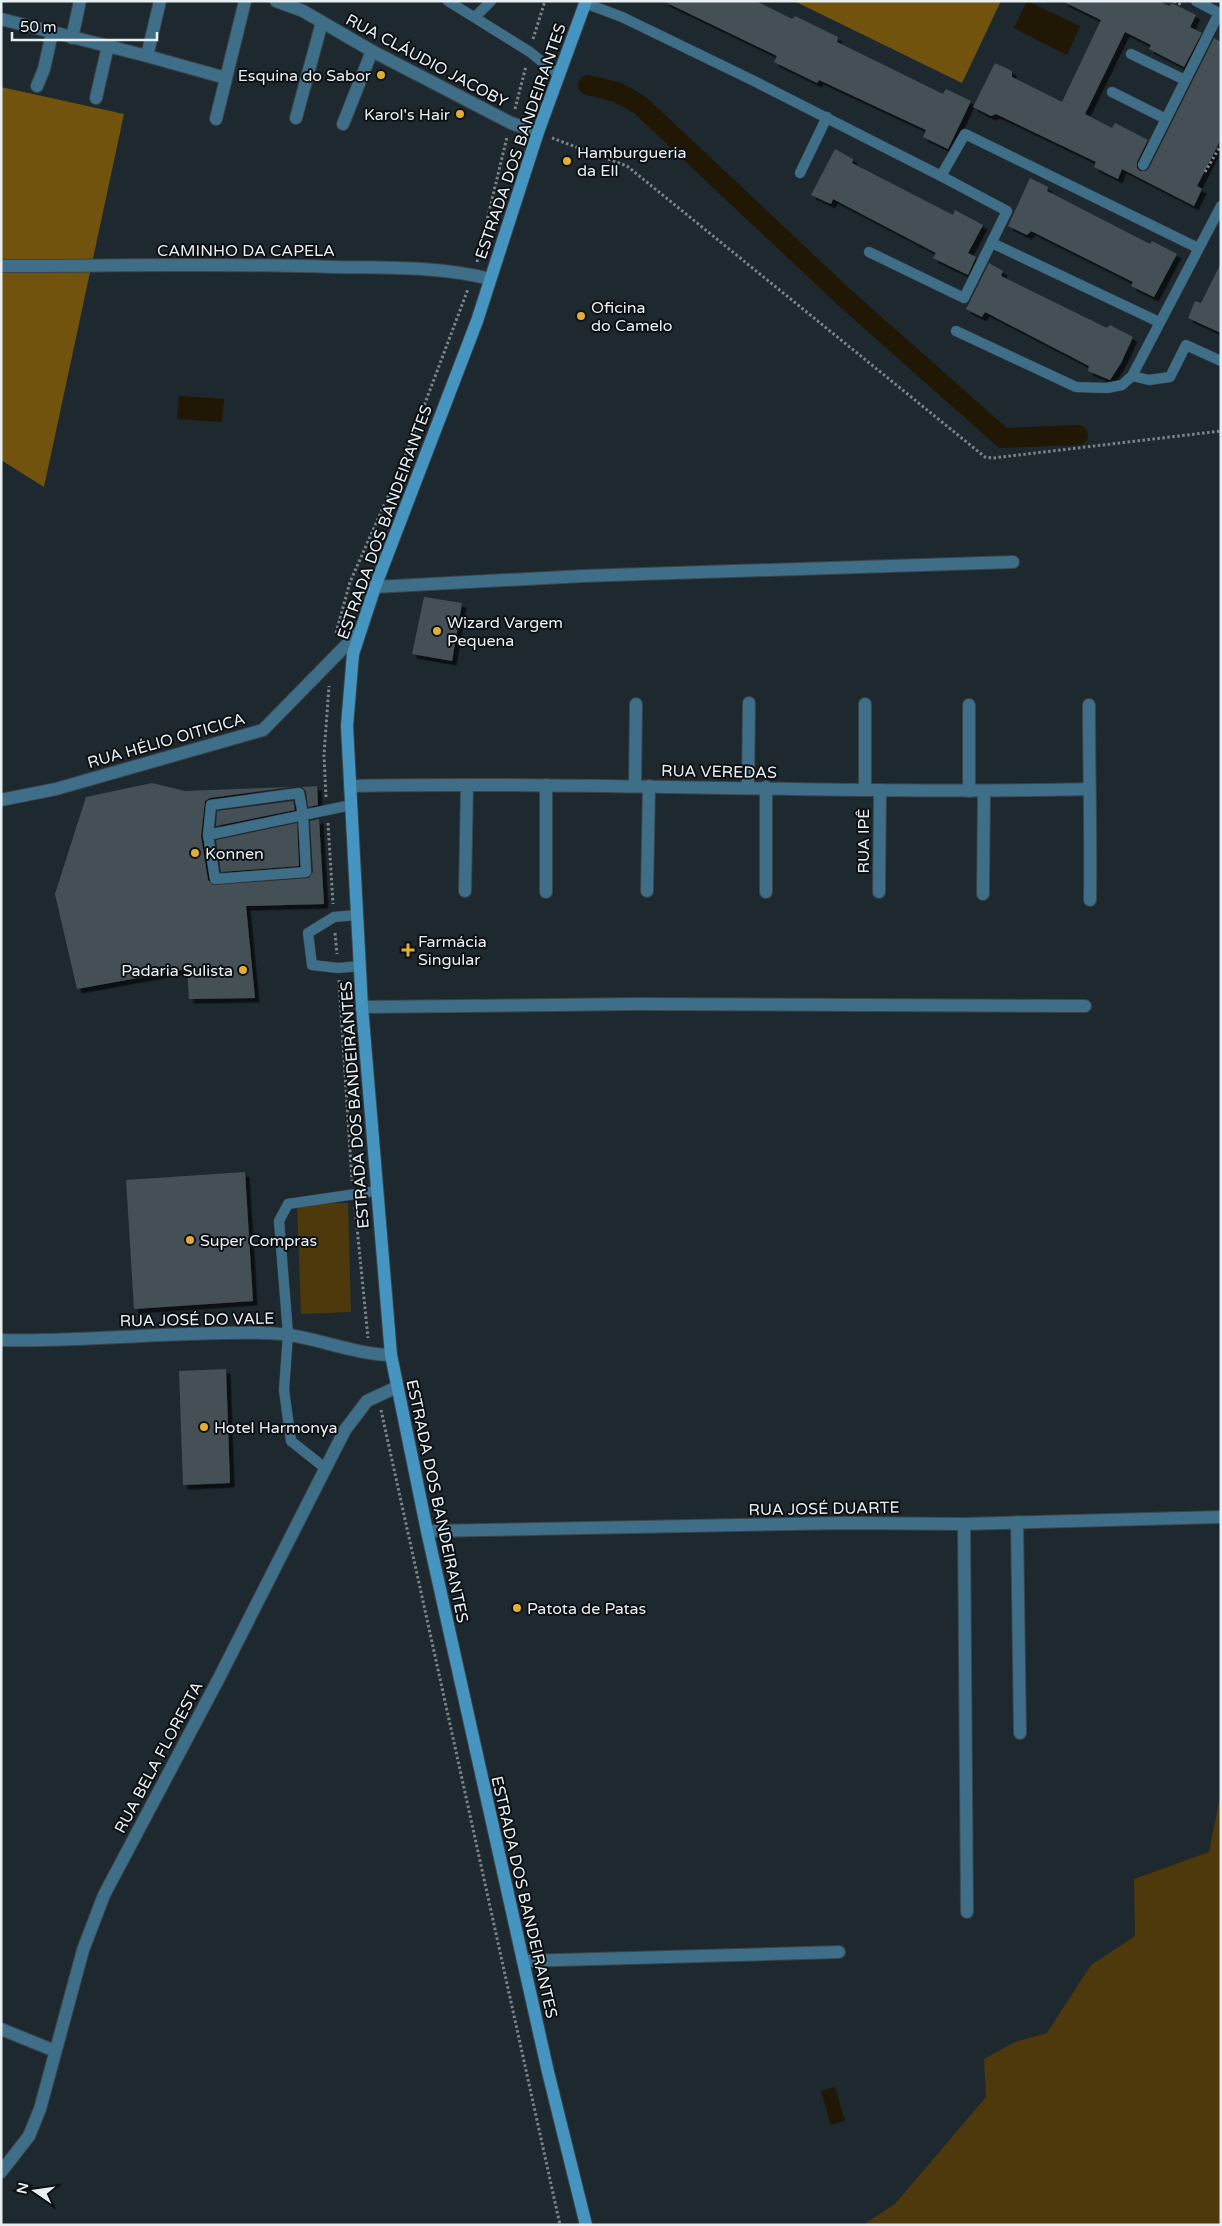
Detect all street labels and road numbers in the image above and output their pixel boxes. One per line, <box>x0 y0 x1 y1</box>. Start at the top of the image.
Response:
street label: RUA CLÁUDIO JACOBY <box>342 10 511 112</box>
street label: ESTRADA DOS BANDEIRANTES <box>471 21 571 262</box>
street label: CAMINHO DA CAPELA <box>157 241 335 261</box>
street label: ESTRADA DOS BANDEIRANTES <box>333 402 437 642</box>
street label: RUA HÉLIO OITICICA <box>85 709 247 773</box>
street label: RUA VEREDAS <box>661 761 777 783</box>
street label: RUA IPÊ <box>854 809 874 873</box>
street label: ESTRADA DOS BANDEIRANTES <box>336 980 374 1229</box>
street label: RUA JOSÉ DO VALE <box>119 1309 275 1331</box>
street label: ESTRADA DOS BANDEIRANTES <box>401 1378 473 1625</box>
street label: RUA JOSÉ DUARTE <box>748 1498 900 1520</box>
street label: RUA BELA FLORESTA <box>110 1678 207 1837</box>
street label: ESTRADA DOS BANDEIRANTES <box>486 1774 562 2020</box>

